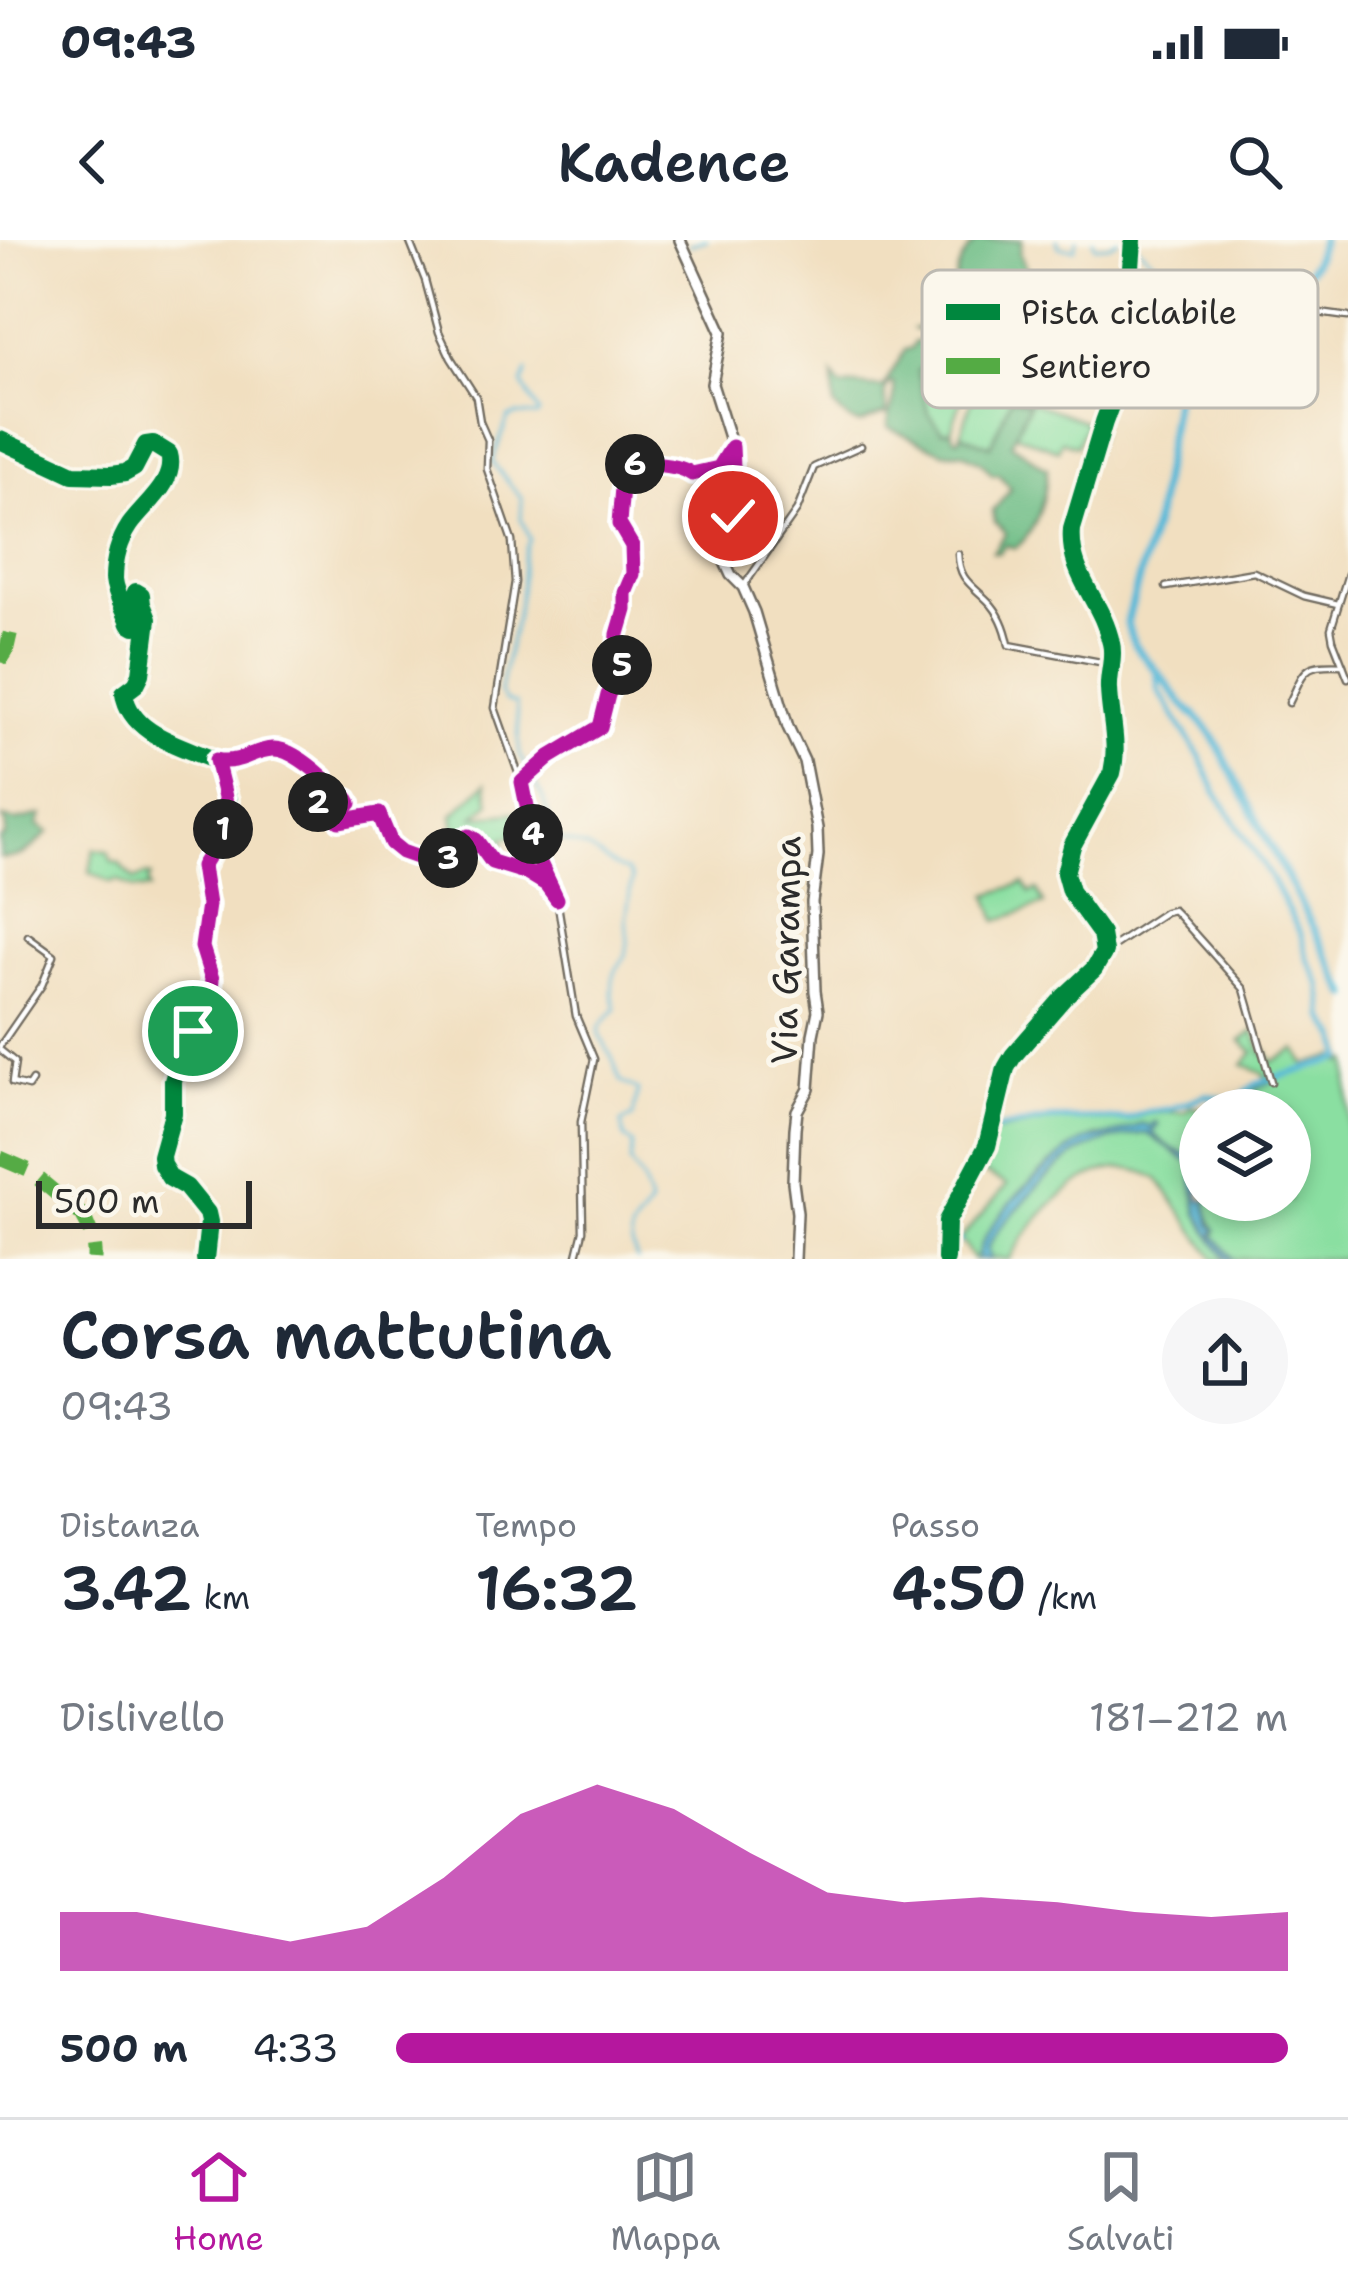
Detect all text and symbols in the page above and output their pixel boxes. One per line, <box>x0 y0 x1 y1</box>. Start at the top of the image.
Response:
text: 09:43 <box>60 12 196 72</box>
text: Kadence <box>558 126 790 198</box>
icon: back <box>60 129 126 195</box>
icon: search <box>1222 129 1288 195</box>
legend <box>922 270 1318 408</box>
text: Pista ciclabile <box>1021 290 1237 335</box>
text: Sentiero <box>1021 344 1152 389</box>
pin: 6 <box>605 434 665 494</box>
text: 6 <box>623 441 647 486</box>
pin <box>682 465 784 567</box>
icon: check <box>700 483 766 549</box>
pin: 5 <box>592 635 652 695</box>
text: 5 <box>612 642 632 687</box>
pin: 2 <box>288 772 348 832</box>
text: 2 <box>306 779 330 824</box>
pin: 1 <box>193 799 253 859</box>
pin: 4 <box>503 804 563 864</box>
text: 1 <box>215 806 231 851</box>
text: 4 <box>521 811 545 856</box>
pin: 3 <box>418 828 478 888</box>
text: 3 <box>436 835 460 880</box>
street label: Via Garampa <box>760 835 812 1065</box>
pin <box>142 980 244 1082</box>
icon: arrive <box>160 998 226 1064</box>
map controls <box>1179 1089 1311 1221</box>
button: layers <box>1179 1089 1311 1221</box>
scale bar <box>36 1175 252 1228</box>
text: 500 m <box>54 1179 160 1224</box>
text: Corsa mattutina <box>60 1291 612 1379</box>
button: share <box>1162 1298 1288 1424</box>
text: 09:43 <box>60 1380 173 1432</box>
text: Distanza <box>60 1503 200 1548</box>
text: Tempo <box>475 1503 577 1548</box>
text: Passo <box>891 1503 980 1548</box>
text: 3.42 <box>60 1548 192 1628</box>
text: 16:32 <box>475 1548 638 1628</box>
text: 4:50 <box>891 1548 1027 1628</box>
text: km <box>192 1575 250 1620</box>
text: /km <box>1027 1575 1097 1620</box>
text: Dislivello <box>60 1691 225 1743</box>
text: 181–212 m <box>1089 1691 1288 1743</box>
text: 500 m <box>60 2022 188 2074</box>
text: 4:33 <box>252 2022 339 2074</box>
tab: Home <box>173 2144 264 2261</box>
tab: Mappa <box>611 2144 720 2261</box>
tab: Salvati <box>1067 2144 1175 2261</box>

